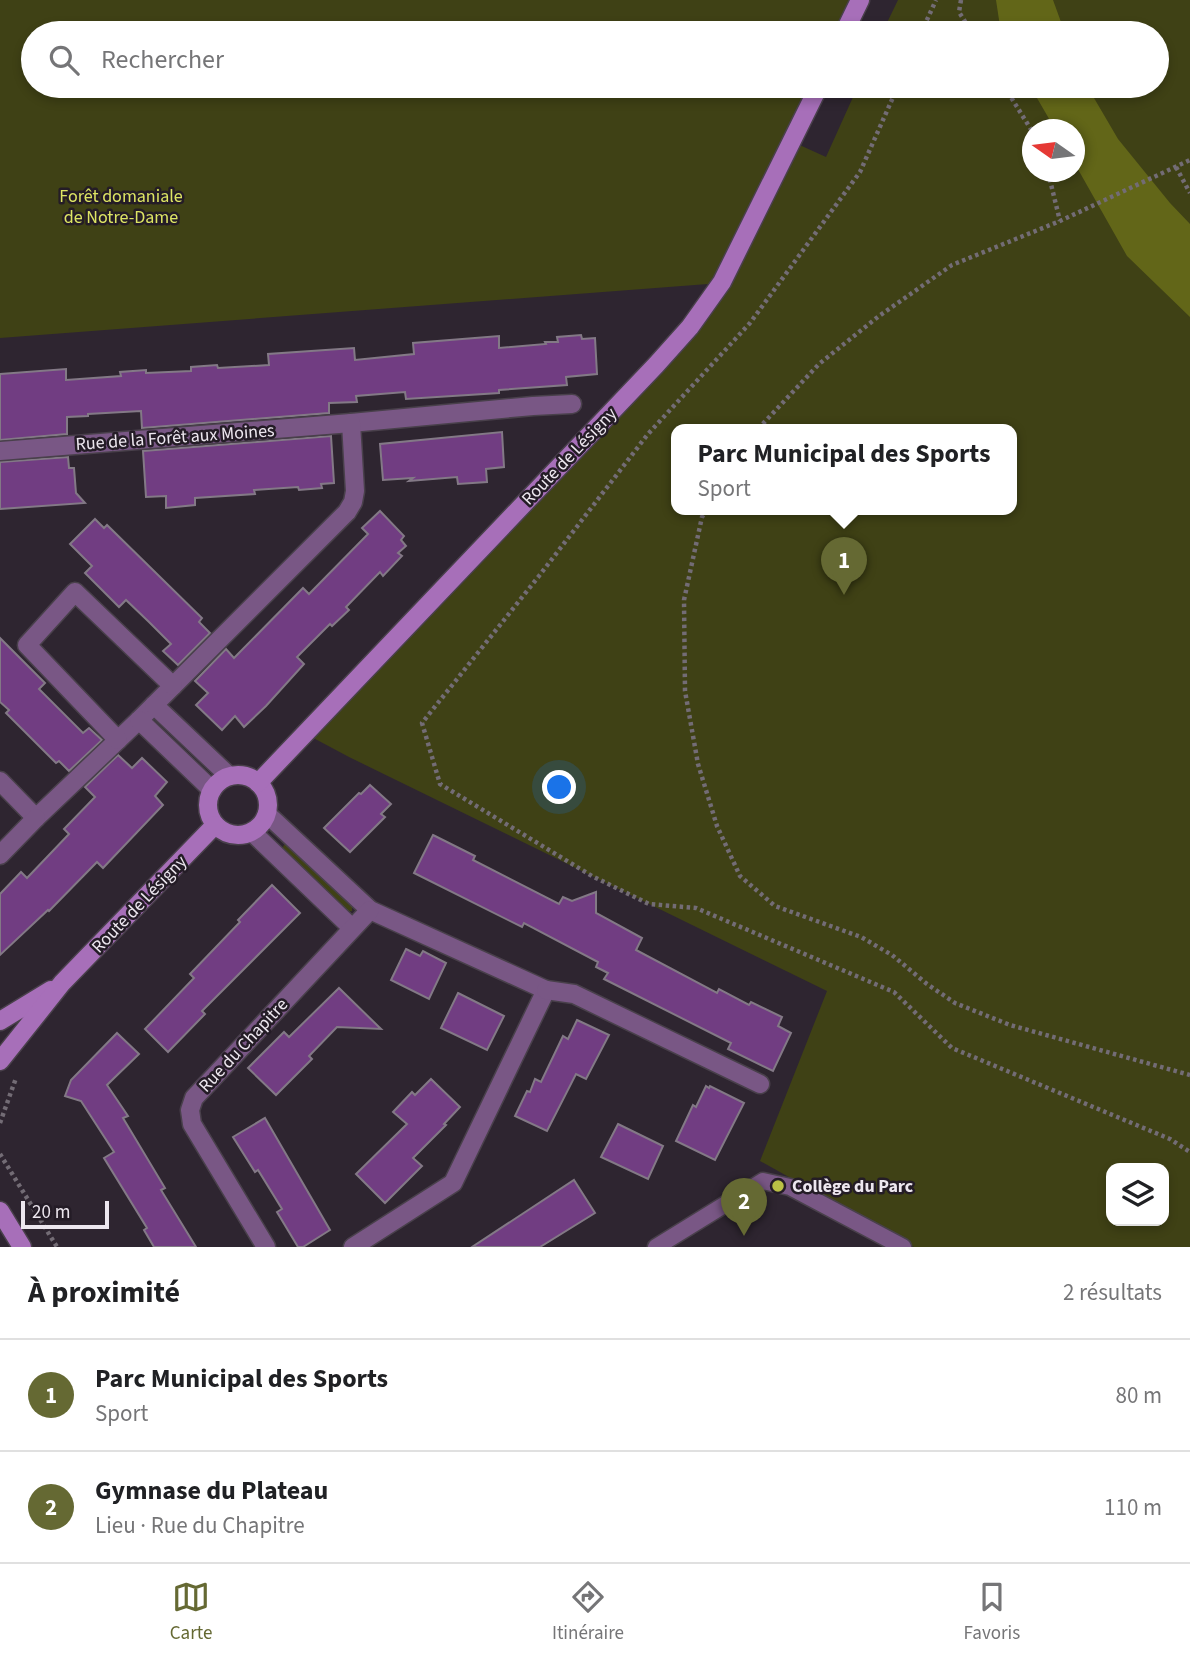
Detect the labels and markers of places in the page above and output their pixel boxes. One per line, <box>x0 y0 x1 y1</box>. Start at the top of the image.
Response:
pin: 1 <box>821 537 867 595</box>
place label: Collège du Parc <box>792 1174 914 1199</box>
pin: 2 <box>721 1178 767 1236</box>
marker: Collège du Parc <box>770 1178 786 1194</box>

